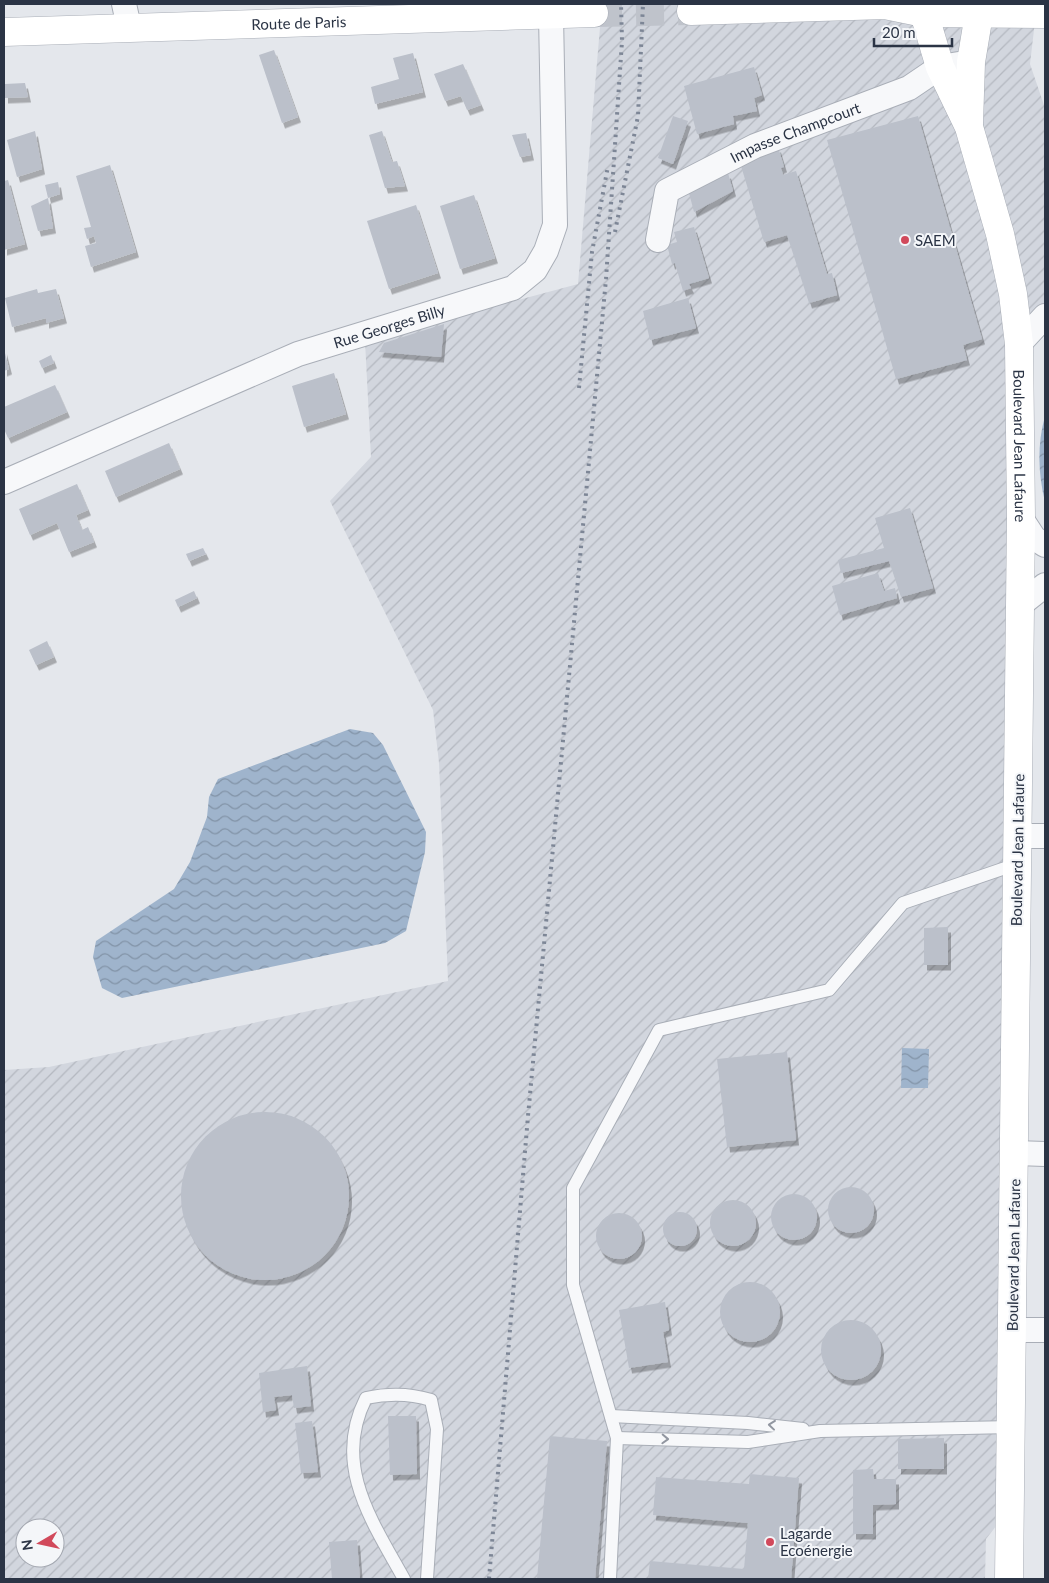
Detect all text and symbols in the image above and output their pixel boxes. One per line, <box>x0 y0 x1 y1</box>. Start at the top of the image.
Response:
street label: Route de Paris <box>251 12 347 33</box>
scale bar <box>874 15 952 47</box>
text: 20 m <box>882 23 916 41</box>
street label: Impasse Champcourt <box>727 98 863 166</box>
place label: SAEM <box>915 231 956 249</box>
marker: SAEM <box>899 234 911 246</box>
street label: Rue Georges Billy <box>331 300 447 352</box>
street label: Boulevard Jean Lafaure <box>1010 369 1030 522</box>
street label: Boulevard Jean Lafaure <box>1007 774 1027 926</box>
street label: Boulevard Jean Lafaure <box>1003 1179 1023 1331</box>
one-way arrow <box>767 1420 775 1431</box>
one-way arrow <box>662 1434 670 1445</box>
north arrow <box>15 1518 65 1568</box>
place label: Lagarde Ecoénergie <box>780 1524 853 1559</box>
marker: Lagarde Ecoénergie <box>764 1536 776 1548</box>
text: N <box>17 1538 36 1552</box>

